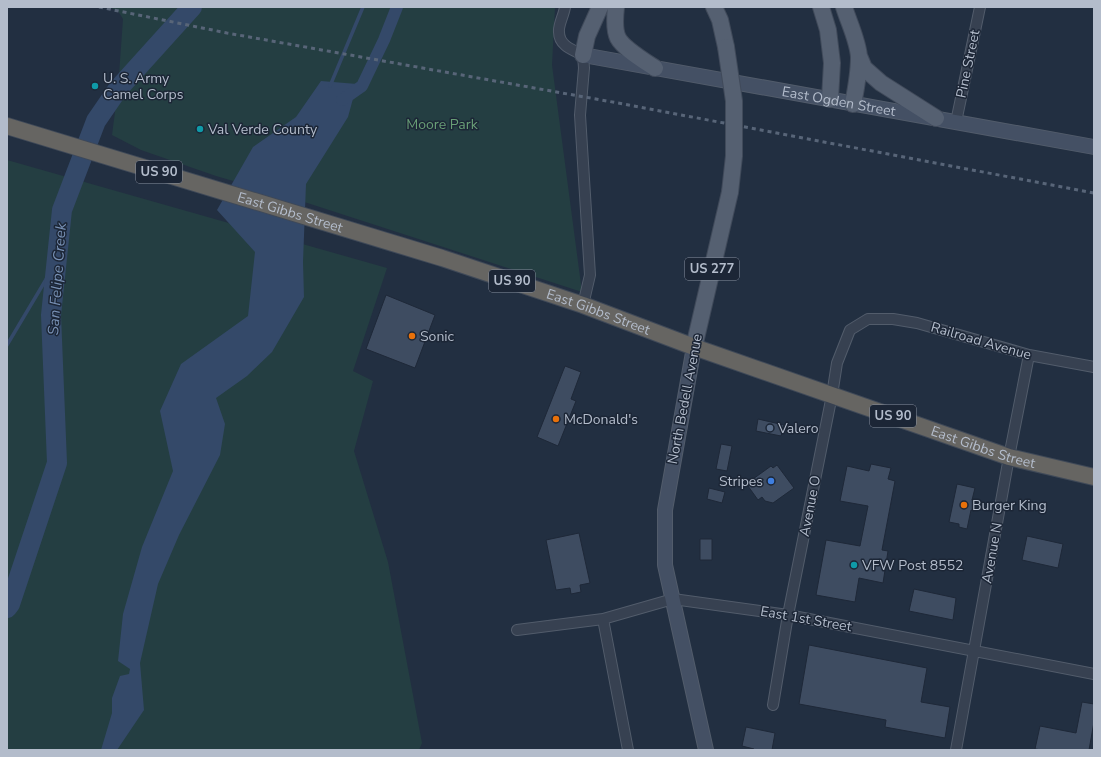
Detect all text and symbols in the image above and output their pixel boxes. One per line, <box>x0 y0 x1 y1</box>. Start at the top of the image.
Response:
street label: Pine Street <box>952 28 985 100</box>
place label: U. S. Army Camel Corps <box>103 69 184 104</box>
marker: U. S. Army Camel Corps <box>90 81 100 91</box>
street label: East Ogden Street <box>781 82 897 121</box>
park label: Moore Park <box>406 115 479 134</box>
place label: Val Verde County <box>207 120 318 139</box>
marker: Val Verde County <box>195 124 205 134</box>
road number: US 90 <box>136 161 182 183</box>
street label: East Gibbs Street <box>235 187 345 237</box>
water label: San Felipe Creek <box>43 222 71 336</box>
road number: US 277 <box>685 258 739 280</box>
road number: US 90 <box>489 270 535 292</box>
street label: East Gibbs Street <box>544 284 653 339</box>
street label: Railroad Avenue <box>929 318 1033 364</box>
place label: Sonic <box>420 327 455 346</box>
marker: Sonic <box>407 331 417 341</box>
street label: North Bedell Avenue <box>663 332 707 466</box>
road number: US 90 <box>870 405 916 427</box>
place label: McDonald's <box>564 410 638 429</box>
marker: McDonald's <box>551 414 561 424</box>
place label: Valero <box>777 419 819 438</box>
street label: East Gibbs Street <box>928 421 1038 472</box>
marker: Valero <box>765 423 775 433</box>
place label: Stripes <box>719 472 763 491</box>
street label: Avenue O <box>795 474 825 538</box>
marker: Stripes <box>766 476 776 486</box>
place label: Burger King <box>972 496 1047 515</box>
marker: Burger King <box>959 500 969 510</box>
street label: Avenue N <box>977 521 1007 585</box>
place label: VFW Post 8552 <box>861 556 963 575</box>
marker: VFW Post 8552 <box>849 560 859 570</box>
street label: East 1st Street <box>759 602 853 636</box>

